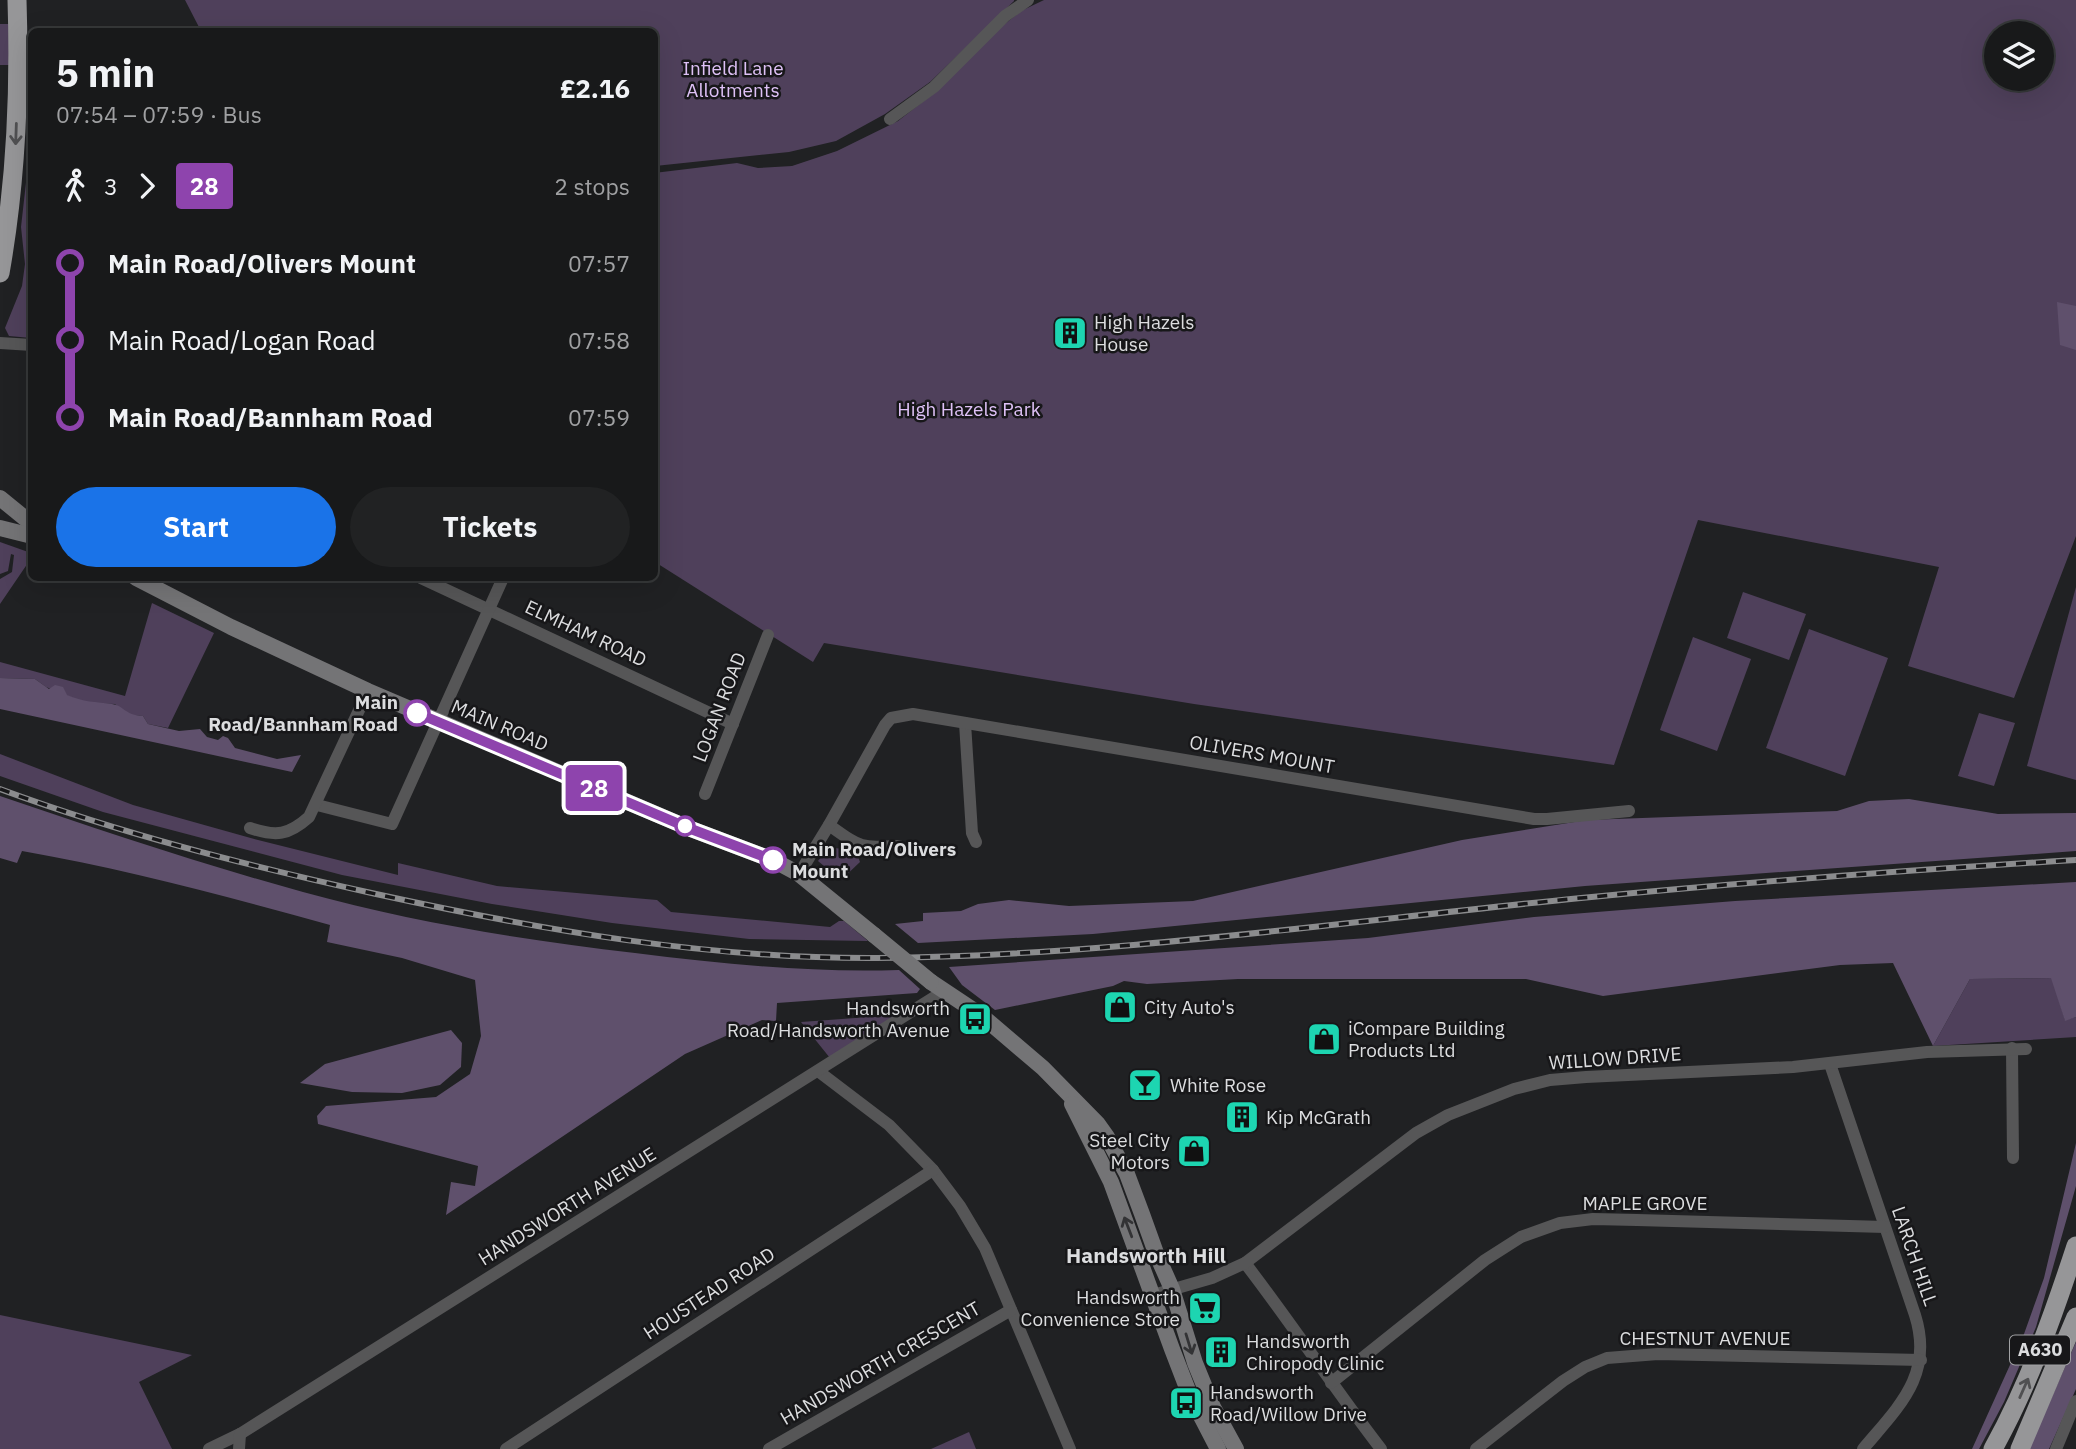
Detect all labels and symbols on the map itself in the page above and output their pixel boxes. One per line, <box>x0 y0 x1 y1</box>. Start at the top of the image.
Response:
park label: Infield Lane Allotments <box>682 56 784 102</box>
one-way arrow <box>10 122 23 145</box>
place label: High Hazels House <box>1094 310 1195 356</box>
building icon: High Hazels House <box>1051 314 1089 352</box>
park label: High Hazels Park <box>897 397 1041 421</box>
street label: ELMHAM ROAD <box>521 594 651 672</box>
street label: LOGAN ROAD <box>687 649 751 765</box>
place label: Main Road/Bannham Road <box>208 690 398 736</box>
street label: MAIN ROAD <box>448 694 552 756</box>
marker: Main Road/Bannham Road <box>404 700 430 726</box>
street label: OLIVERS MOUNT <box>1188 729 1337 779</box>
line badge: 28 <box>562 765 626 811</box>
unlabelled marker <box>675 816 695 836</box>
place label: Main Road/Olivers Mount <box>792 837 956 883</box>
marker: Main Road/Olivers Mount <box>760 847 786 873</box>
shop icon: City Auto's <box>1101 988 1139 1026</box>
place label: City Auto's <box>1144 995 1235 1019</box>
place label: Handsworth Road/Handsworth Avenue <box>727 996 950 1042</box>
bus stop icon: Handsworth Road/Handsworth Avenue <box>956 1000 994 1038</box>
place label: iCompare Building Products Ltd <box>1348 1016 1504 1062</box>
shop icon: iCompare Building Products Ltd <box>1305 1020 1343 1058</box>
street label: WILLOW DRIVE <box>1548 1041 1682 1075</box>
bar icon: White Rose <box>1126 1066 1164 1104</box>
place label: White Rose <box>1170 1073 1266 1097</box>
building icon: Kip McGrath <box>1223 1098 1261 1136</box>
place label: Kip McGrath <box>1266 1105 1371 1129</box>
place label: Steel City Motors <box>1089 1128 1171 1174</box>
shop icon: Steel City Motors <box>1175 1132 1213 1170</box>
street label: HANDSWORTH AVENUE <box>474 1141 660 1271</box>
street label: MAPLE GROVE <box>1582 1191 1708 1215</box>
street label: LARCH HILL <box>1887 1203 1943 1309</box>
one-way arrow <box>1121 1217 1133 1238</box>
district label: Handsworth Hill <box>1066 1241 1226 1269</box>
street label: HOUSTEAD ROAD <box>639 1242 779 1344</box>
place label: Handsworth Convenience Store <box>1021 1285 1180 1331</box>
supermarket icon: Handsworth Convenience Store <box>1186 1289 1224 1327</box>
street label: HANDSWORTH CRESCENT <box>776 1296 984 1430</box>
street label: CHESTNUT AVENUE <box>1619 1326 1791 1350</box>
place label: Handsworth Chiropody Clinic <box>1246 1329 1385 1375</box>
one-way arrow <box>1184 1333 1197 1355</box>
building icon: Handsworth Chiropody Clinic <box>1202 1333 1240 1371</box>
road number: A630 <box>2010 1336 2070 1364</box>
one-way arrow <box>2018 1378 2031 1399</box>
place label: Handsworth Road/Willow Drive <box>1210 1380 1367 1426</box>
bus stop icon: Handsworth Road/Willow Drive <box>1167 1384 1205 1422</box>

